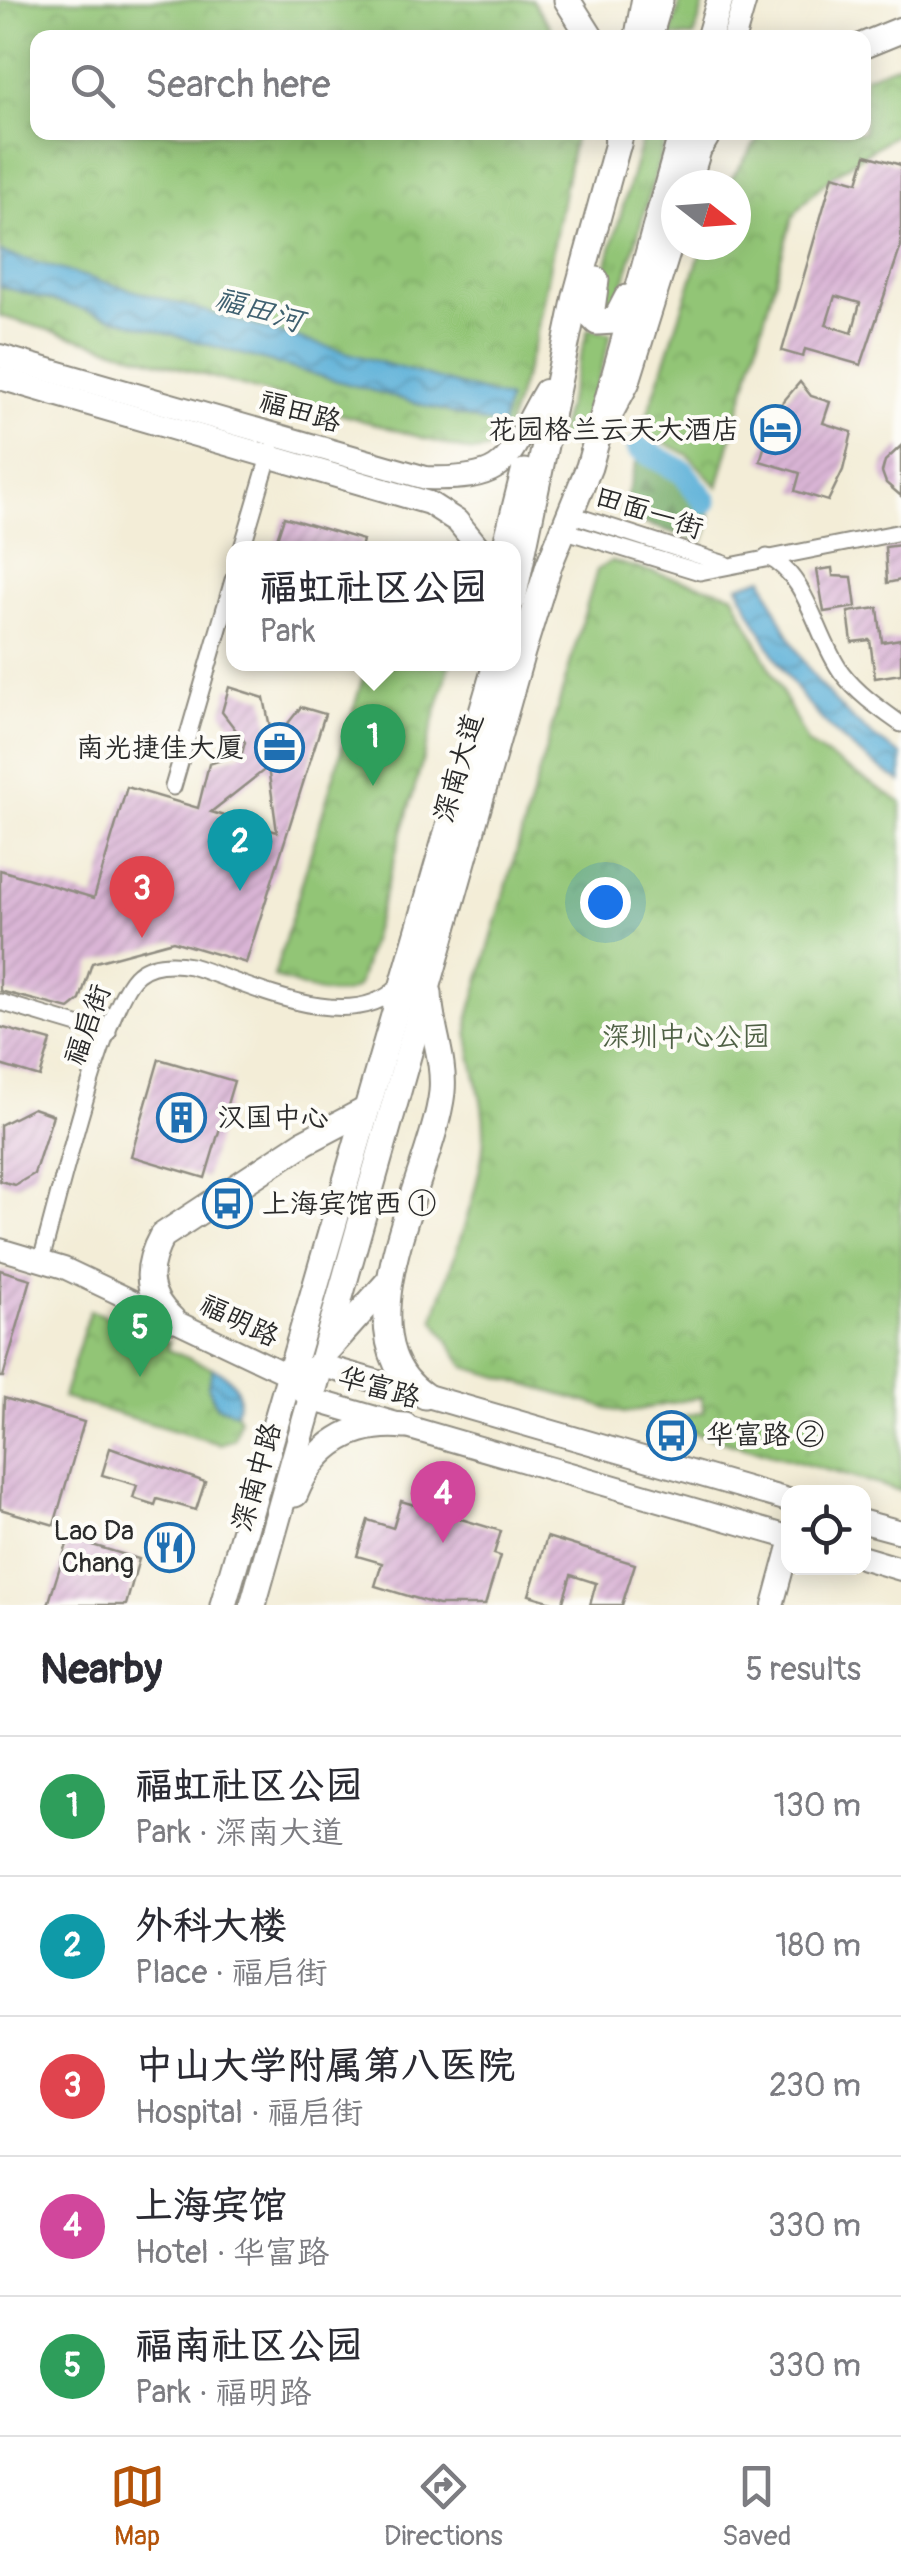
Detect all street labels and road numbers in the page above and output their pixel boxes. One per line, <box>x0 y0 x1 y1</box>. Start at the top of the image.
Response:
street label: 福田路 <box>255 384 345 440</box>
street label: 田面一街 <box>590 479 708 547</box>
street label: 深南大道 <box>427 709 491 827</box>
street label: 福启街 <box>57 980 119 1070</box>
street label: 福明路 <box>194 1287 284 1355</box>
street label: 华富路 <box>334 1360 424 1416</box>
street label: 深南中路 <box>225 1418 289 1536</box>

